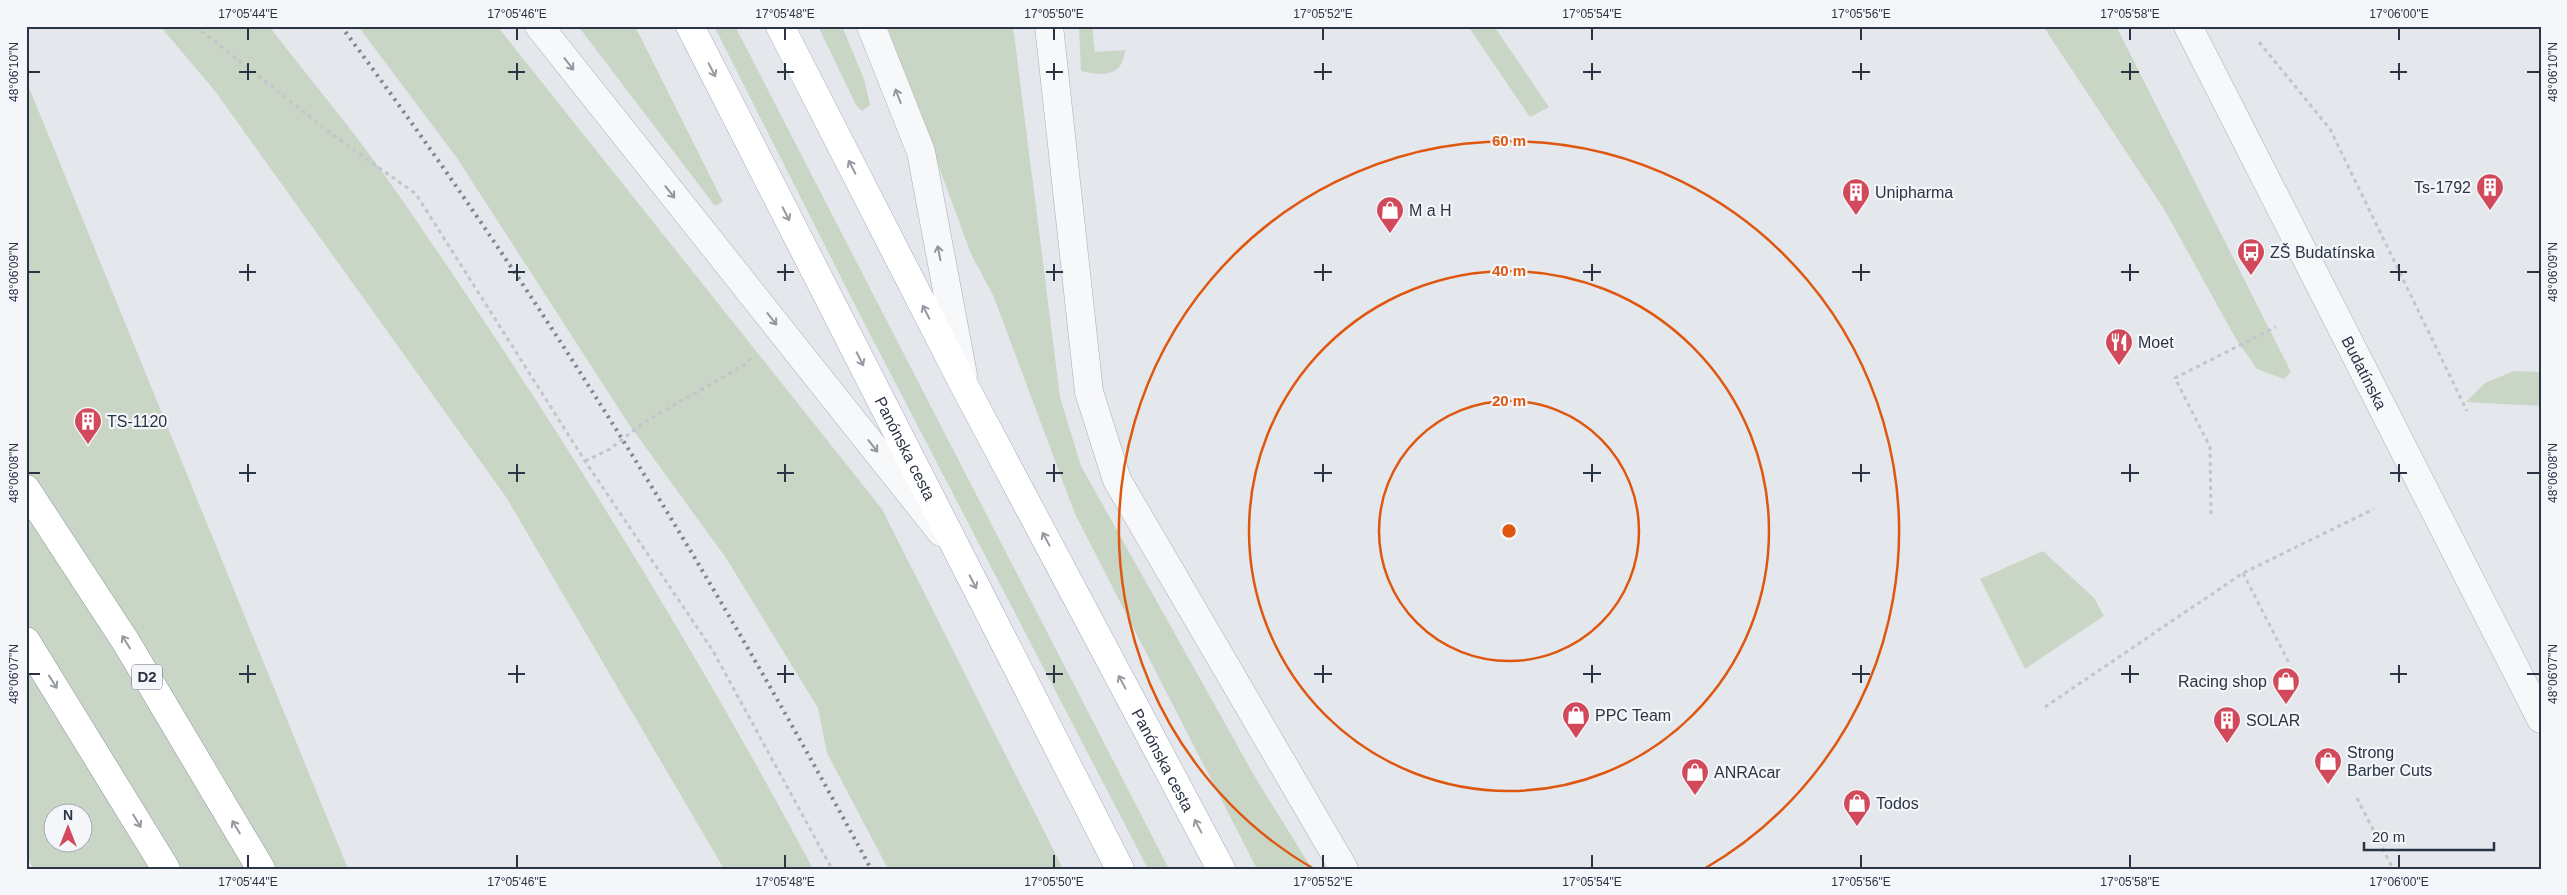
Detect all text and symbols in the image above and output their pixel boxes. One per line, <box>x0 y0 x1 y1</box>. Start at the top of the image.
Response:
text: 17°05'44"E <box>218 7 278 21</box>
text: 17°05'46"E <box>487 7 547 21</box>
text: 17°05'48"E <box>755 7 815 21</box>
text: 17°05'50"E <box>1024 7 1084 21</box>
text: 17°05'52"E <box>1293 7 1353 21</box>
text: 17°05'54"E <box>1562 7 1622 21</box>
text: 17°05'56"E <box>1831 7 1891 21</box>
text: 17°05'58"E <box>2100 7 2160 21</box>
text: 17°06'00"E <box>2369 7 2429 21</box>
text: 48°06'10"N <box>7 42 21 102</box>
text: 48°06'10"N <box>2546 42 2560 102</box>
one-way arrow <box>564 58 575 71</box>
one-way arrow <box>707 62 717 77</box>
one-way arrow <box>893 89 903 104</box>
text: 60 m <box>1492 132 1526 149</box>
one-way arrow <box>847 160 857 175</box>
building icon: Ts-1792 <box>2475 172 2505 211</box>
building icon: Unipharma <box>1841 177 1871 216</box>
place label: Ts-1792 <box>2414 179 2471 196</box>
place label: Unipharma <box>1875 184 1953 201</box>
one-way arrow <box>665 185 676 198</box>
shop icon: M a H <box>1375 195 1405 234</box>
place label: M a H <box>1409 202 1452 219</box>
one-way arrow <box>781 207 791 222</box>
bus stop icon: ZŠ Budatínska <box>2236 237 2266 276</box>
text: 48°06'09"N <box>7 242 21 302</box>
text: 48°06'09"N <box>2546 242 2560 302</box>
place label: ZŠ Budatínska <box>2270 243 2375 261</box>
one-way arrow <box>934 245 944 261</box>
text: 40 m <box>1492 262 1526 279</box>
one-way arrow <box>921 305 930 320</box>
one-way arrow <box>766 312 777 325</box>
restaurant icon: Moet <box>2104 327 2134 366</box>
street label: Budatínska <box>2338 333 2390 412</box>
place label: Moet <box>2138 334 2174 351</box>
one-way arrow <box>856 351 865 366</box>
text: 20 m <box>1492 392 1526 409</box>
street label: Panónska cesta <box>871 394 938 503</box>
building icon: TS-1120 <box>73 406 103 445</box>
place label: TS-1120 <box>107 413 167 430</box>
one-way arrow <box>867 439 878 452</box>
text: 48°06'08"N <box>7 443 21 503</box>
text: 48°06'08"N <box>2546 443 2560 503</box>
centre of rings <box>1500 522 1518 540</box>
one-way arrow <box>1040 532 1050 546</box>
one-way arrow <box>969 574 978 589</box>
one-way arrow <box>121 635 131 649</box>
text: 48°06'07"N <box>7 644 21 704</box>
text: 48°06'07"N <box>2546 644 2560 704</box>
road number: D2 <box>132 664 162 690</box>
shop icon: Racing shop <box>2271 666 2301 705</box>
place label: Racing shop <box>2178 673 2267 690</box>
one-way arrow <box>48 674 58 688</box>
one-way arrow <box>1117 675 1126 690</box>
shop icon: PPC Team <box>1561 700 1591 739</box>
building icon: SOLAR <box>2212 705 2242 744</box>
street label: Panónska cesta <box>1128 706 1197 815</box>
place label: PPC Team <box>1595 707 1671 724</box>
place label: SOLAR <box>2246 712 2300 729</box>
place label: Strong Barber Cuts <box>2347 744 2432 779</box>
shop icon: Strong Barber Cuts <box>2313 746 2343 785</box>
shop icon: ANRAcar <box>1680 757 1710 796</box>
place label: ANRAcar <box>1714 764 1781 781</box>
shop icon: Todos <box>1842 788 1872 827</box>
place label: Todos <box>1876 795 1919 812</box>
north arrow <box>42 802 92 852</box>
text: N <box>63 807 73 823</box>
one-way arrow <box>133 813 143 827</box>
one-way arrow <box>1193 818 1203 833</box>
one-way arrow <box>230 820 240 834</box>
scale bar <box>2364 820 2494 852</box>
text: 20 m <box>2372 828 2405 845</box>
text: 17°05'44"E <box>218 875 278 889</box>
text: 17°05'46"E <box>487 875 547 889</box>
text: 17°05'48"E <box>755 875 815 889</box>
text: 17°05'50"E <box>1024 875 1084 889</box>
text: 17°05'52"E <box>1293 875 1353 889</box>
text: 17°05'54"E <box>1562 875 1622 889</box>
text: 17°05'56"E <box>1831 875 1891 889</box>
text: 17°05'58"E <box>2100 875 2160 889</box>
text: 17°06'00"E <box>2369 875 2429 889</box>

